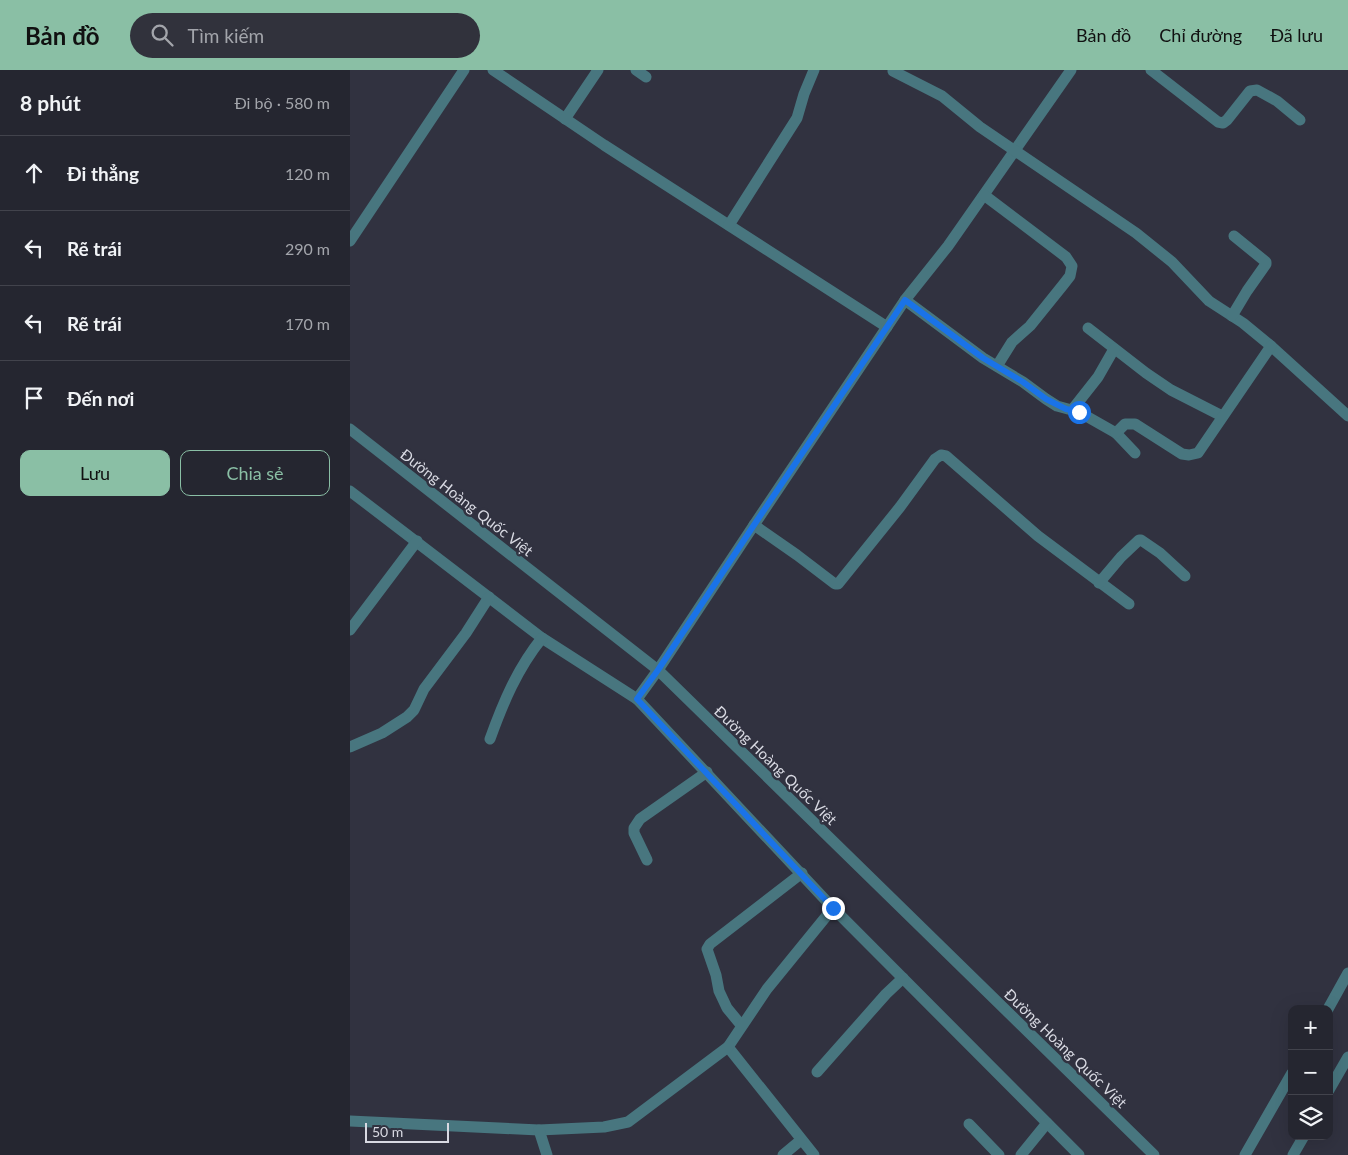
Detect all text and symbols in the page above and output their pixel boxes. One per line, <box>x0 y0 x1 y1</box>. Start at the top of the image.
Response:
search box <box>130 13 480 58</box>
text: Bản đồ <box>25 21 100 50</box>
icon: search <box>148 21 176 49</box>
text: Tìm kiếm <box>188 24 264 47</box>
text: Bản đồ <box>1076 24 1131 46</box>
text: Chỉ đường <box>1159 24 1242 46</box>
text: Đã lưu <box>1270 24 1323 46</box>
text: 8 phút <box>20 90 81 115</box>
text: Đi bộ · 580 m <box>234 93 330 112</box>
icon: ahead <box>20 159 48 187</box>
text: Đi thẳng <box>67 162 139 185</box>
text: 120 m <box>285 164 330 183</box>
icon: left <box>20 234 48 262</box>
text: Rẽ trái <box>67 237 122 260</box>
text: 290 m <box>285 239 330 258</box>
icon: left <box>20 309 48 337</box>
text: Rẽ trái <box>67 312 122 335</box>
text: 170 m <box>285 314 330 333</box>
icon: arrive <box>20 384 48 412</box>
text: Đến nơi <box>67 387 134 410</box>
route start <box>1068 401 1091 424</box>
street label: Đường Hoàng Quốc Việt <box>397 445 537 560</box>
button: Lưu <box>20 450 170 496</box>
button: Chia sẻ <box>180 450 330 496</box>
street label: Đường Hoàng Quốc Việt <box>711 702 841 829</box>
route end <box>822 897 845 920</box>
street label: Đường Hoàng Quốc Việt <box>1001 985 1131 1112</box>
map controls <box>1288 1005 1333 1140</box>
button: + <box>1288 1005 1333 1050</box>
button: − <box>1288 1050 1333 1095</box>
button: layers <box>1288 1095 1333 1140</box>
scale bar <box>365 1120 449 1143</box>
text: 50 m <box>372 1123 403 1140</box>

